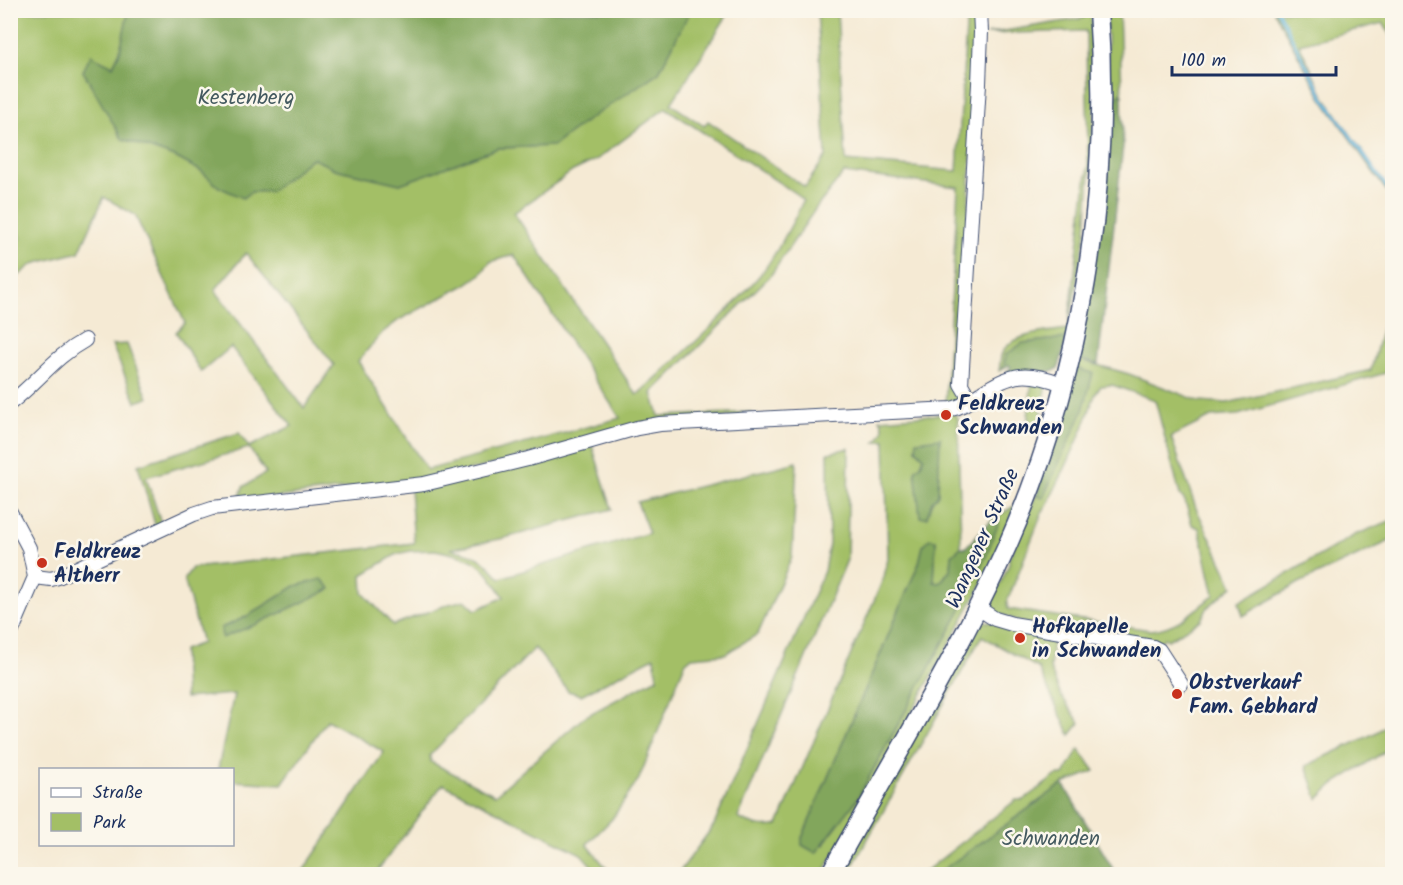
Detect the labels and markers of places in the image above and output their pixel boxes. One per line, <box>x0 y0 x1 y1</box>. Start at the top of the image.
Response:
place label: Feldkreuz Schwanden <box>958 388 1062 445</box>
marker: Feldkreuz Schwanden <box>939 408 953 422</box>
place label: Feldkreuz Altherr <box>54 536 141 593</box>
marker: Feldkreuz Altherr <box>35 556 49 570</box>
place label: Hofkapelle in Schwanden <box>1032 611 1161 668</box>
marker: Hofkapelle in Schwanden <box>1013 631 1027 645</box>
place label: Obstverkauf Fam. Gebhard <box>1189 667 1318 724</box>
marker: Obstverkauf Fam. Gebhard <box>1170 687 1184 701</box>

